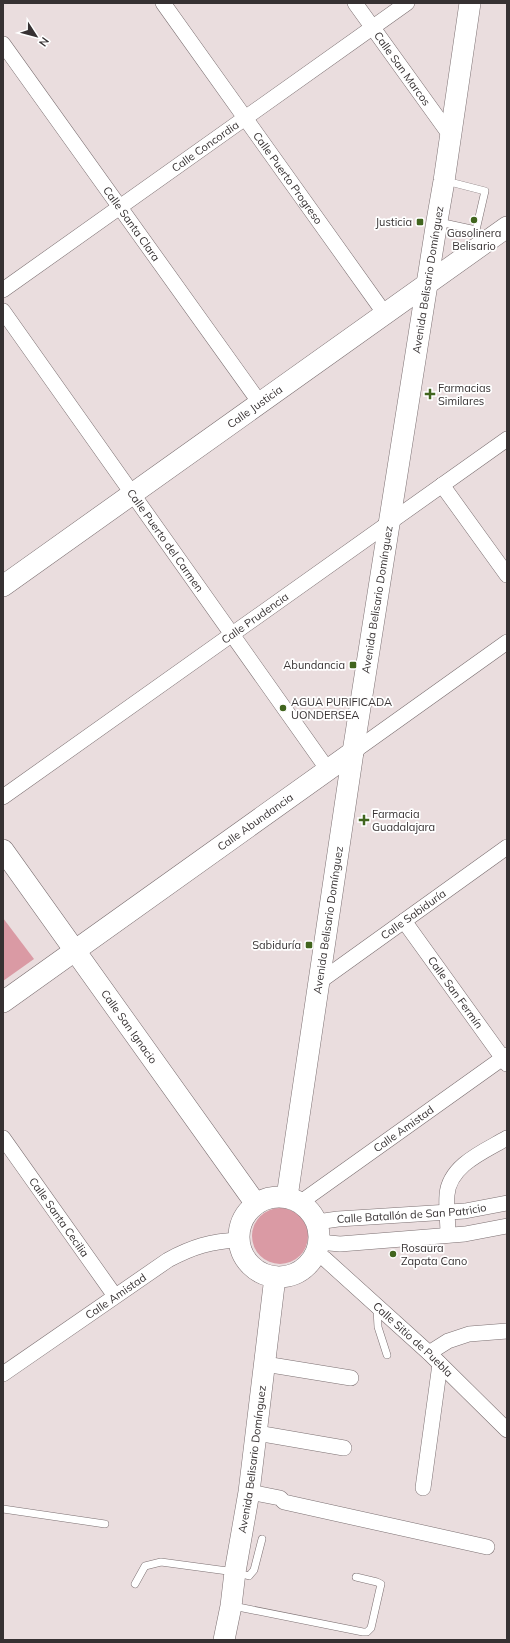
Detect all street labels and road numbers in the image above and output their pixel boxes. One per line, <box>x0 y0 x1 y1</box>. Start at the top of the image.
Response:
street label: Calle San Marcos <box>371 29 434 109</box>
street label: Calle Concordia <box>169 118 242 175</box>
street label: Calle Puerto Progreso <box>250 129 326 227</box>
street label: Calle Santa Clara <box>100 184 163 264</box>
street label: Avenida Belisario Domínguez <box>409 205 447 355</box>
street label: Calle Justicia <box>224 382 285 431</box>
street label: Calle Puerto del Carmen <box>124 486 207 595</box>
street label: Avenida Belisario Domínguez <box>359 525 396 675</box>
street label: Calle Prudencia <box>219 589 291 647</box>
street label: Calle Abundancia <box>215 790 296 854</box>
street label: Avenida Belisario Domínguez <box>310 845 346 995</box>
street label: Calle Sabiduría <box>378 886 449 942</box>
street label: Calle San Fermín <box>425 954 486 1031</box>
street label: Calle San Ignacio <box>98 987 160 1066</box>
street label: Calle Amistad <box>371 1103 437 1155</box>
street label: Calle Santa Cecilia <box>26 1175 92 1260</box>
street label: Calle Batallón de San Patricio <box>336 1200 488 1226</box>
street label: Calle Amistad <box>83 1270 149 1322</box>
street label: Calle Sitio de Puebla <box>370 1299 456 1380</box>
street label: Avenida Belisario Domínguez <box>235 1384 269 1534</box>

